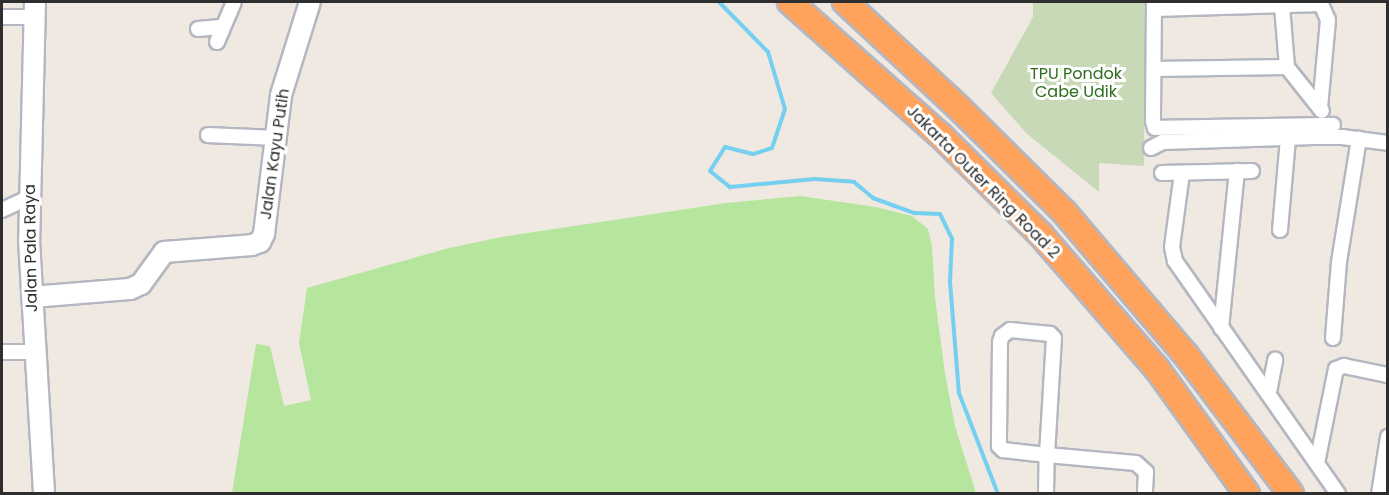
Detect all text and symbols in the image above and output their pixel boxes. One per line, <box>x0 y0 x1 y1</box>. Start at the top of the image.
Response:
park label: TPU Pondok Cabe Udik <box>1030 64 1122 102</box>
street label: Jalan Kayu Putih <box>256 87 294 221</box>
street label: Jakarta Outer Ring Road 2 <box>903 102 1063 262</box>
street label: Jalan Pala Raya <box>20 184 42 312</box>

